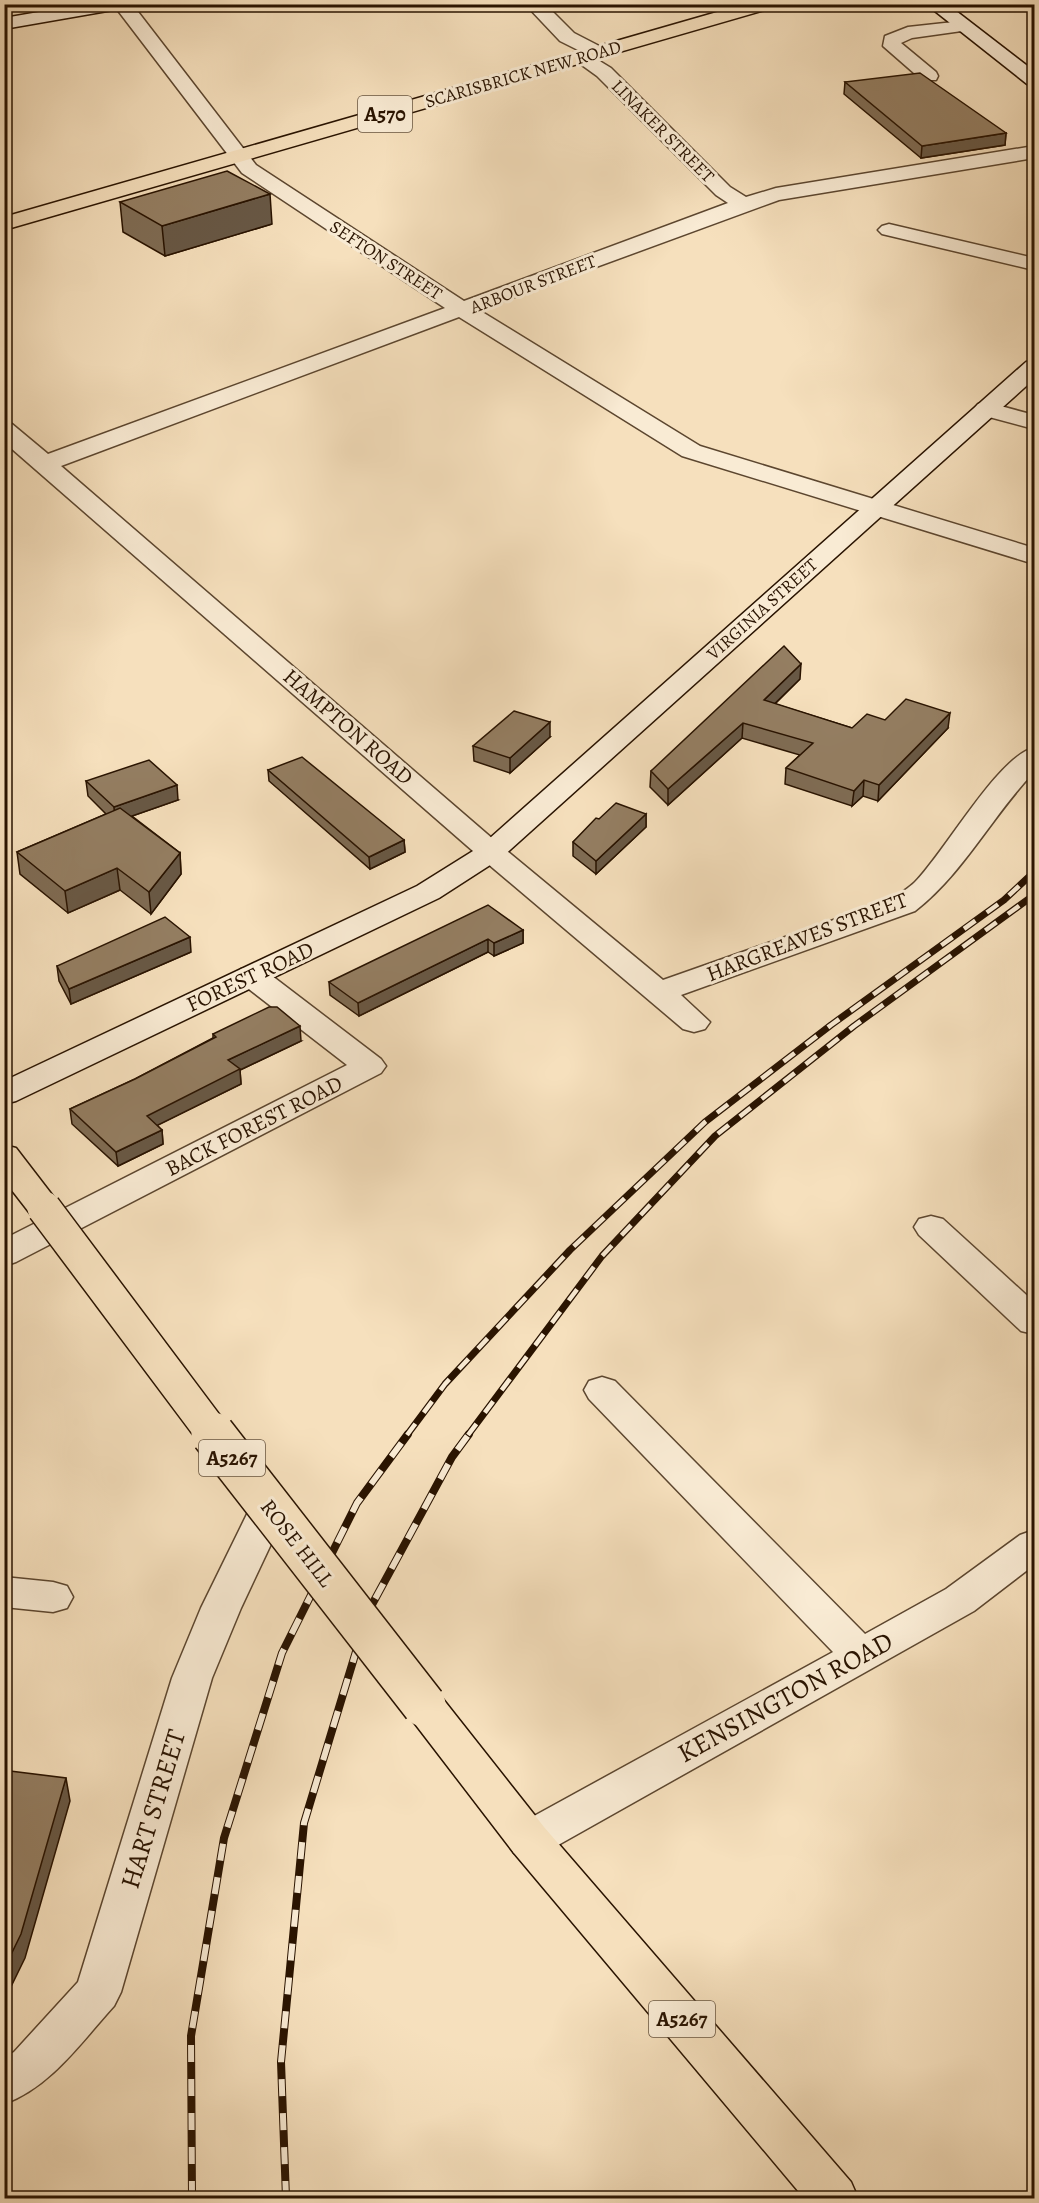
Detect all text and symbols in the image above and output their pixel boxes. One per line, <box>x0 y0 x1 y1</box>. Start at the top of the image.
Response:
street label: SCARISBRICK NEW ROAD <box>422 34 624 114</box>
street label: LINAKER STREET <box>606 74 720 188</box>
road number: A570 <box>358 96 412 132</box>
street label: SEFTON STREET <box>325 215 447 305</box>
street label: ARBOUR STREET <box>466 249 600 319</box>
street label: VIRGINIA STREET <box>701 553 823 666</box>
street label: HAMPTON ROAD <box>276 662 420 792</box>
street label: HARGREAVES STREET <box>702 885 912 989</box>
street label: FOREST ROAD <box>181 934 319 1020</box>
street label: BACK FOREST ROAD <box>160 1068 348 1184</box>
road number: A5267 <box>199 1440 265 1476</box>
street label: ROSE HILL <box>253 1493 341 1594</box>
street label: KENSINGTON ROAD <box>671 1623 899 1771</box>
street label: HART STREET <box>112 1725 194 1893</box>
road number: A5267 <box>649 2001 715 2037</box>

